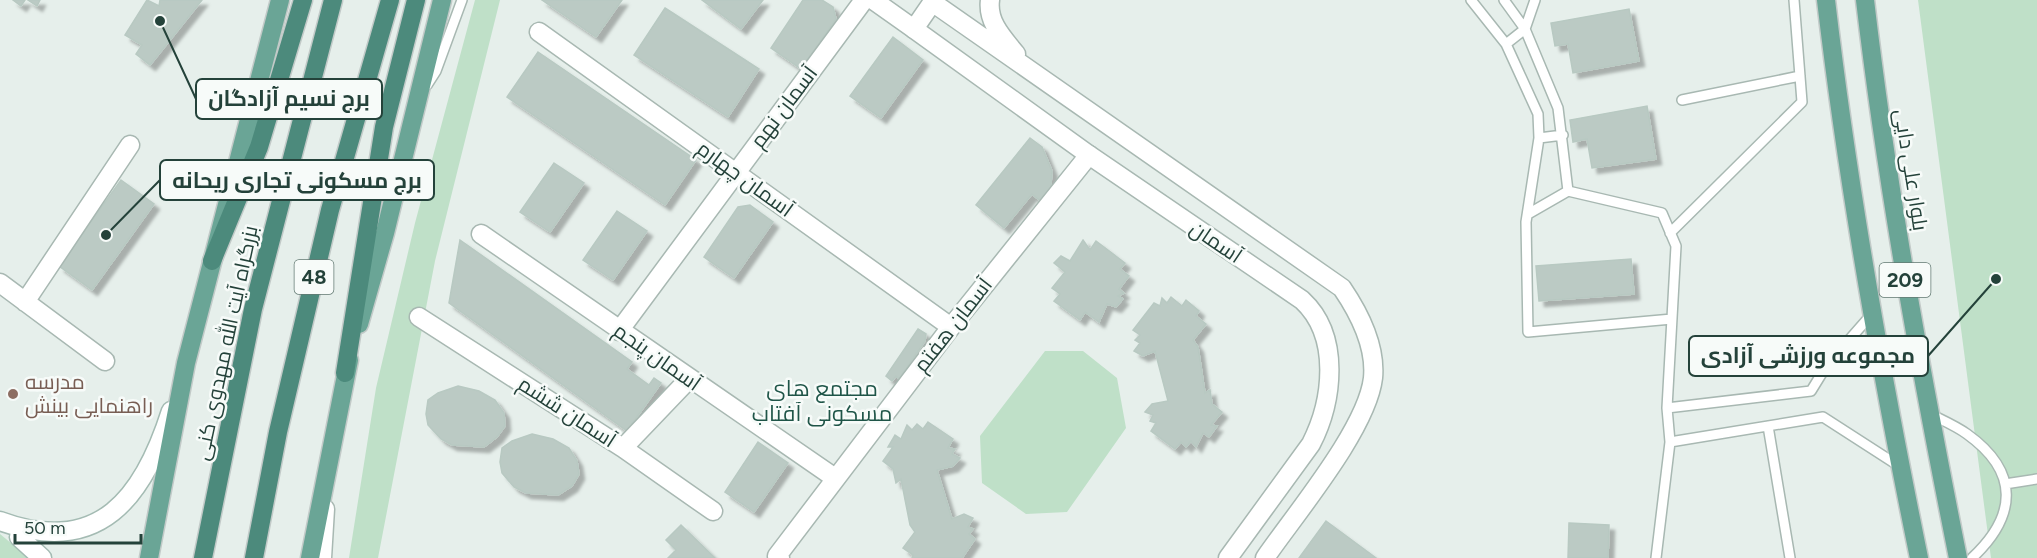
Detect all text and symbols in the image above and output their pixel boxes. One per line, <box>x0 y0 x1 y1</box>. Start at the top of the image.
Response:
street label: آسمان نهم <box>745 61 824 154</box>
callout: برج نسیم آزادگان <box>196 79 382 119</box>
text: برج نسیم آزادگان <box>208 85 370 114</box>
street label: بلوار علی دایی <box>1889 107 1933 233</box>
street label: آسمان چهارم <box>691 135 799 224</box>
callout: برج مسکونی تجاری ریحانه <box>160 160 434 200</box>
text: برج مسکونی تجاری ریحانه <box>172 167 422 195</box>
street label: آسمان <box>1185 215 1247 269</box>
street label: بزرگراه آیت الله مهدوی کنی <box>187 223 264 463</box>
road number: 48 <box>294 260 334 294</box>
road number: 209 <box>1880 263 1930 297</box>
street label: آسمان هفتم <box>908 272 999 378</box>
street label: آسمان پنجم <box>608 317 706 398</box>
callout: مجموعه ورزشی آزادی <box>1689 336 1928 376</box>
text: مجموعه ورزشی آزادی <box>1701 342 1915 369</box>
place label: مدرسه راهنمایی بینش <box>25 369 153 419</box>
street label: آسمان ششم <box>512 371 621 454</box>
district label: مجتمع های مسکونی آفتاب <box>752 375 892 427</box>
marker: مدرسه راهنمایی بینش <box>6 387 20 401</box>
scale bar <box>15 507 141 545</box>
text: 50 m <box>24 517 66 539</box>

